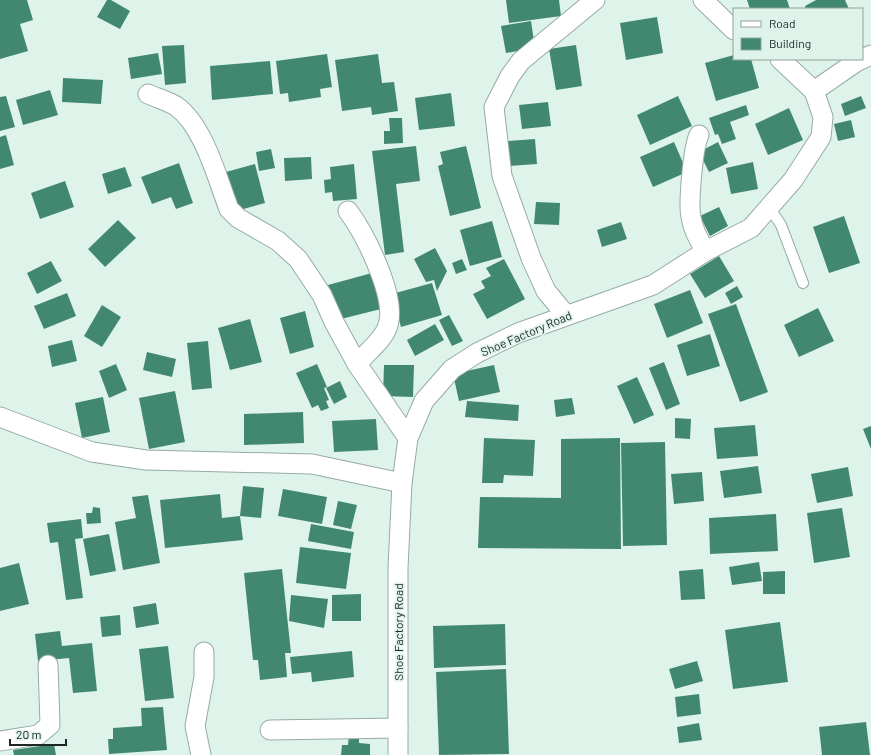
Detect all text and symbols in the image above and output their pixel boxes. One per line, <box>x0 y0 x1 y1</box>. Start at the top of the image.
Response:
legend <box>733 8 863 60</box>
text: Road <box>769 16 796 30</box>
text: Building <box>769 36 811 50</box>
street label: Shoe Factory Road <box>478 308 574 358</box>
street label: Shoe Factory Road <box>391 583 405 681</box>
scale bar <box>10 721 66 747</box>
text: 20 m <box>16 727 42 741</box>

